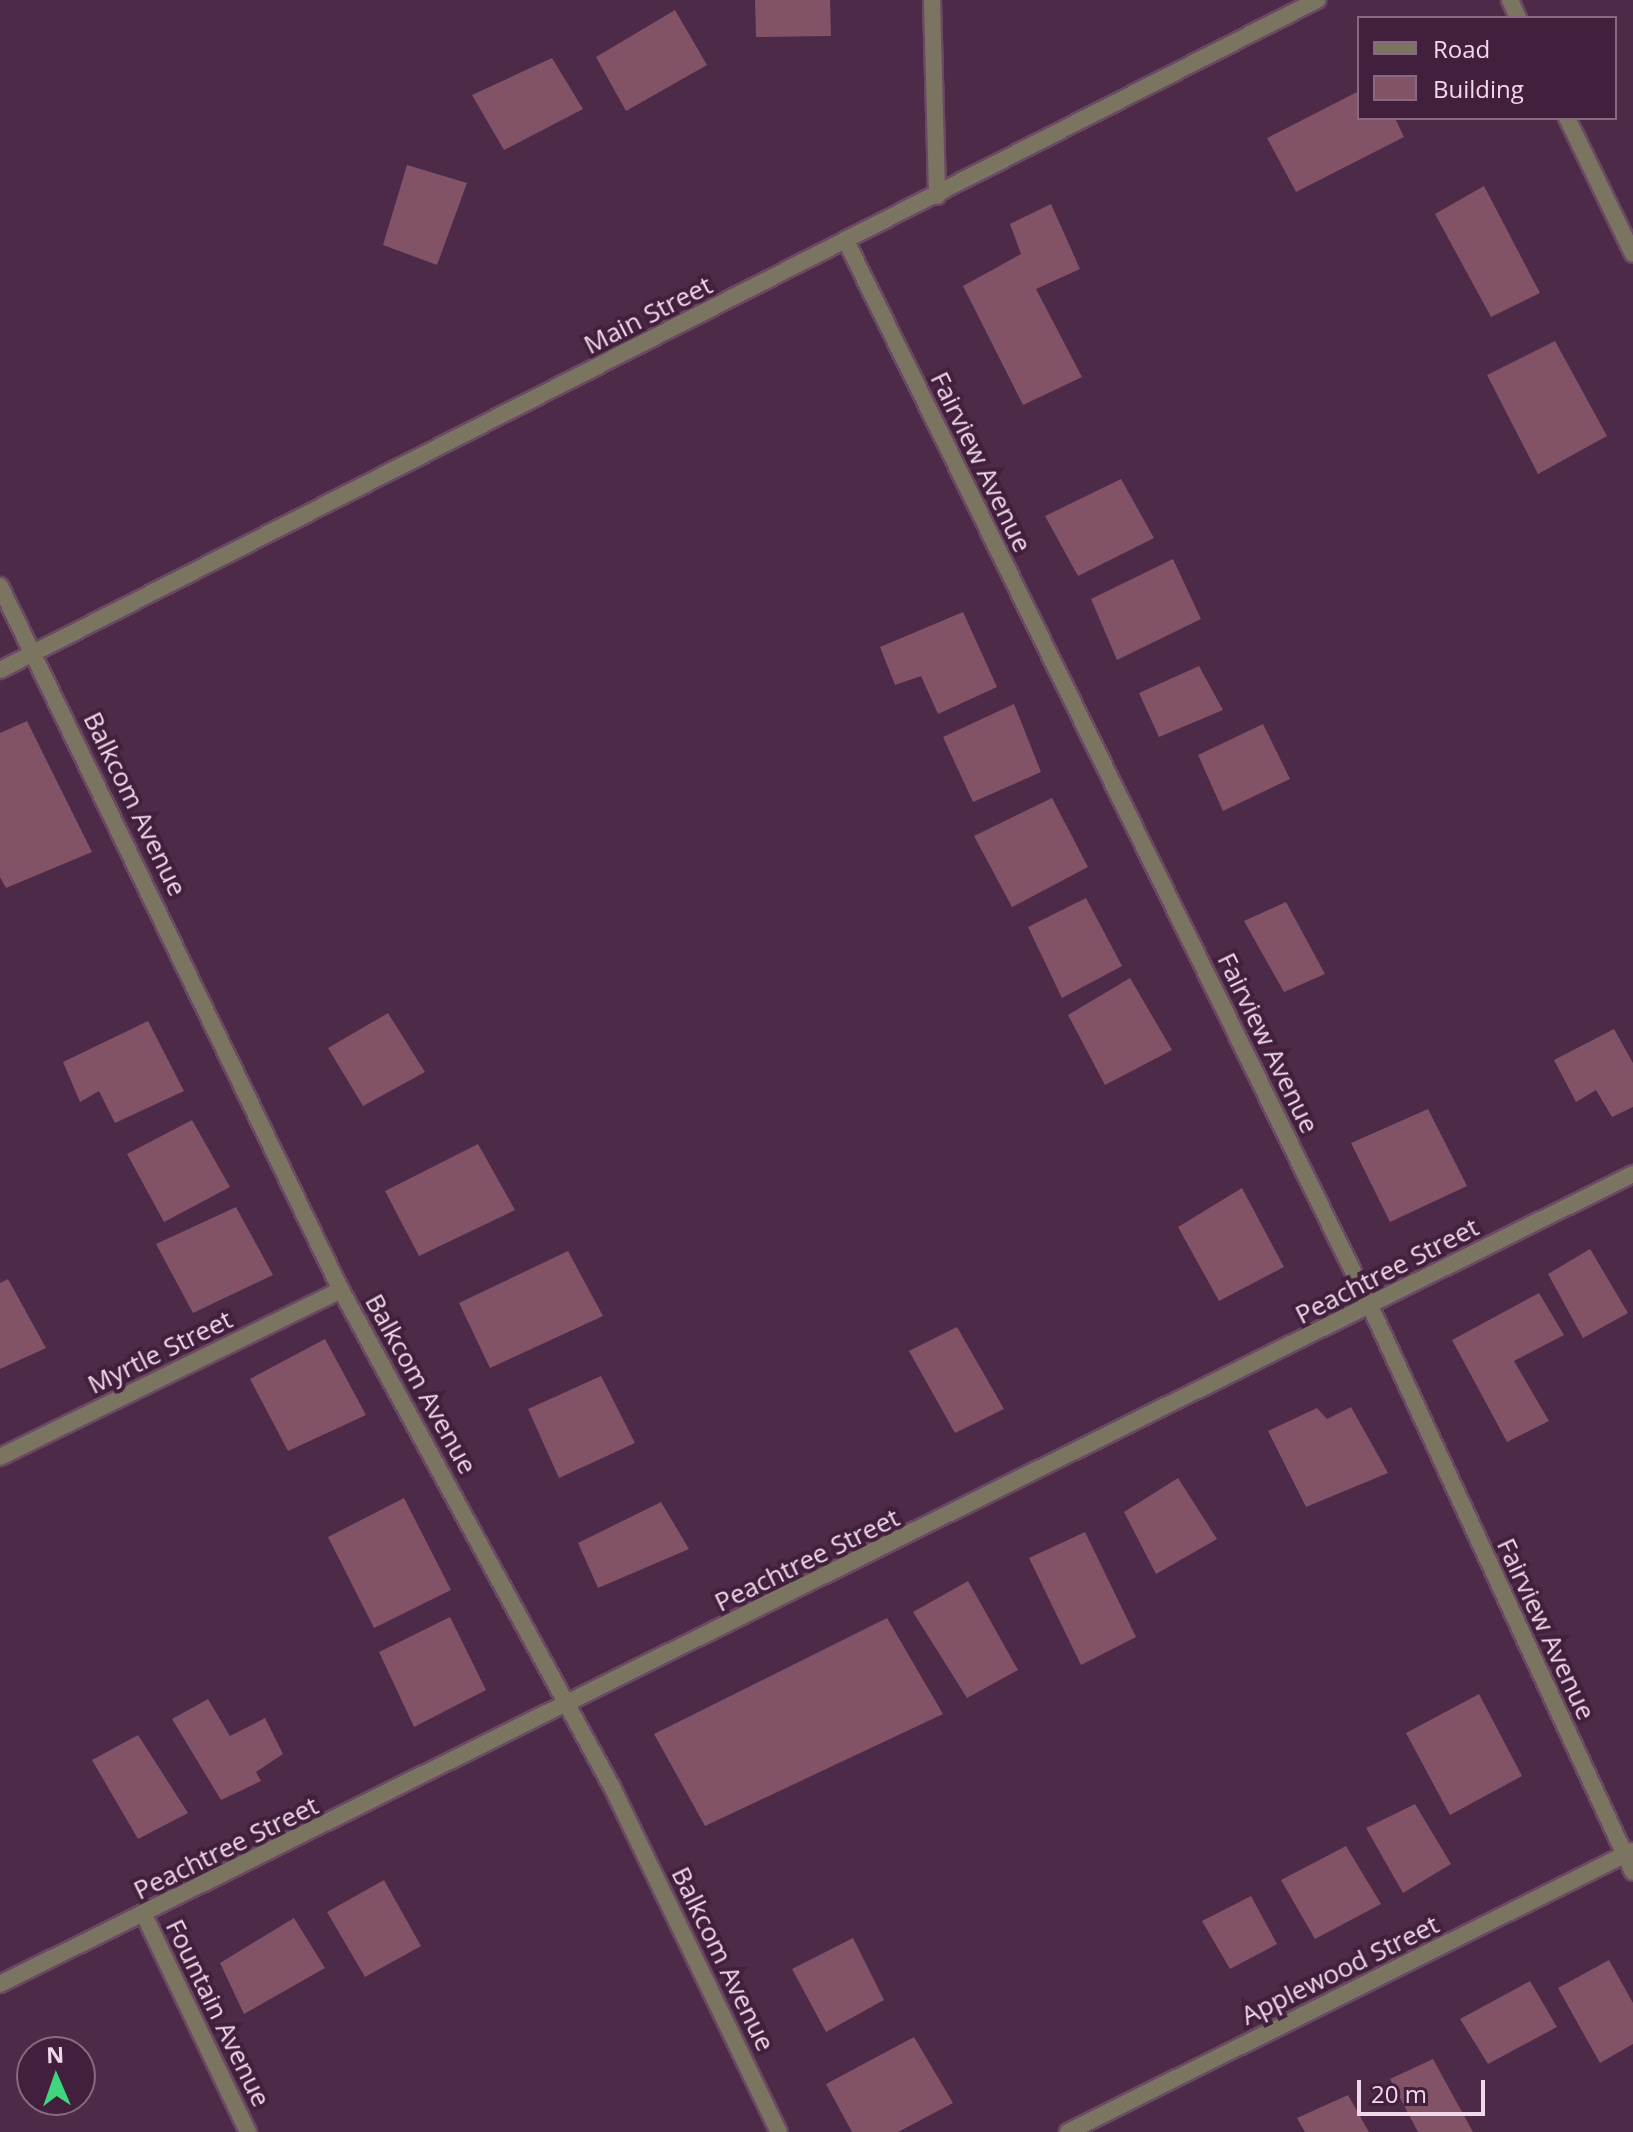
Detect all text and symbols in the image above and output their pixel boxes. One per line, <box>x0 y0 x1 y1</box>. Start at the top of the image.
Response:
legend <box>1357 16 1617 120</box>
text: Road <box>1433 32 1490 65</box>
text: Building <box>1433 72 1524 105</box>
street label: Main Street <box>579 269 717 361</box>
street label: Fairview Avenue <box>924 367 1038 557</box>
street label: Balkcom Avenue <box>77 707 193 901</box>
street label: Fairview Avenue <box>1211 948 1325 1138</box>
street label: Peachtree Street <box>1290 1211 1484 1331</box>
street label: Balkcom Avenue <box>359 1289 483 1479</box>
street label: Myrtle Street <box>83 1304 237 1400</box>
street label: Peachtree Street <box>710 1502 904 1618</box>
street label: Fairview Avenue <box>1490 1533 1602 1725</box>
street label: Peachtree Street <box>129 1790 323 1906</box>
street label: Balkcom Avenue <box>665 1862 781 2056</box>
street label: Applewood Street <box>1236 1909 1444 2031</box>
street label: Fountain Avenue <box>159 1914 277 2112</box>
north arrow <box>16 2036 96 2116</box>
text: N <box>46 2039 65 2069</box>
scale bar <box>1361 2064 1489 2114</box>
text: 20 m <box>1371 2077 1427 2110</box>

